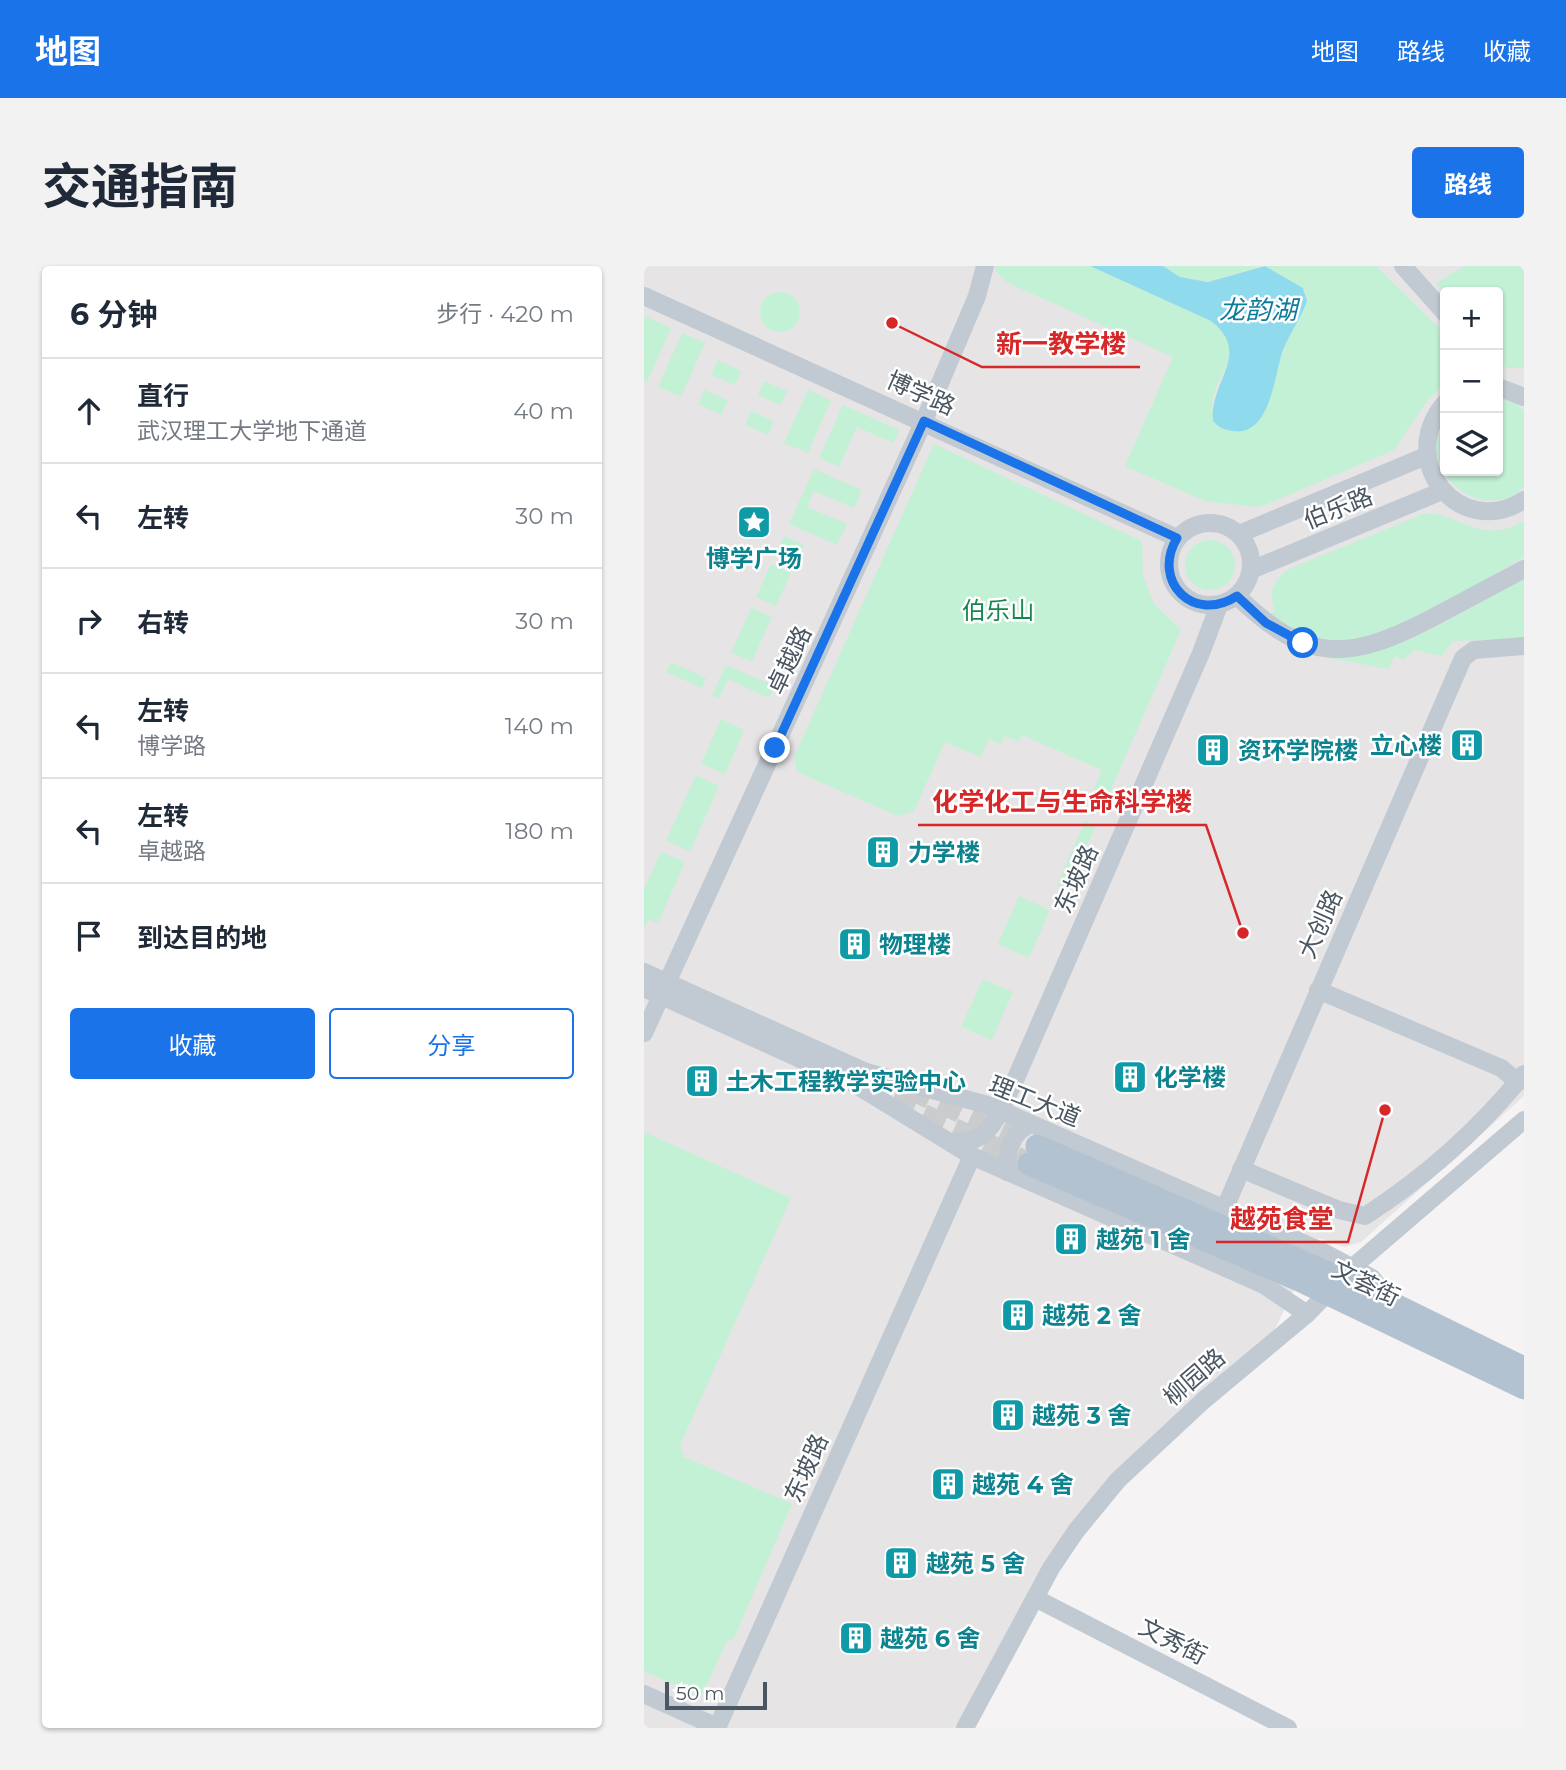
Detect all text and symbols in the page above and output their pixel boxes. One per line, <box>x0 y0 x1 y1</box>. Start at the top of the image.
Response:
text: 地图 <box>35 31 101 71</box>
text: 地图 <box>1311 37 1359 66</box>
text: 路线 <box>1397 37 1445 66</box>
text: 收藏 <box>1483 37 1531 66</box>
button: 路线 <box>1412 147 1524 218</box>
text: 交通指南 <box>42 157 238 216</box>
map controls <box>1440 287 1503 476</box>
button: + <box>1440 287 1503 350</box>
water label: 龙韵湖 <box>1219 294 1301 326</box>
text: 6 分钟 <box>70 296 158 333</box>
text: 步行 · 420 m <box>436 300 574 328</box>
callout: 新一教学楼 <box>982 320 1140 367</box>
text: 新一教学楼 <box>996 328 1126 360</box>
button: − <box>1440 350 1503 413</box>
street label: 博学路 <box>882 365 960 421</box>
text: 直行 <box>137 380 189 412</box>
icon: ahead <box>70 392 108 430</box>
text: 40 m <box>513 397 574 425</box>
button: layers <box>1440 413 1503 476</box>
text: 武汉理工大学地下通道 <box>137 417 367 445</box>
street label: 伯乐路 <box>1299 481 1377 535</box>
icon: left <box>70 497 108 535</box>
text: 左转 <box>137 502 189 534</box>
text: 30 m <box>515 502 574 530</box>
place icon: 博学广场 <box>735 503 773 541</box>
place label: 博学广场 <box>706 544 802 573</box>
park label: 伯乐山 <box>962 596 1034 625</box>
icon: right <box>70 602 108 640</box>
text: 右转 <box>137 607 189 639</box>
text: 30 m <box>515 607 574 635</box>
street label: 卓越路 <box>761 621 817 699</box>
route start <box>1287 627 1318 658</box>
text: 左转 <box>137 695 189 727</box>
icon: left <box>70 707 108 745</box>
text: 140 m <box>505 712 574 740</box>
building icon: 立心楼 <box>1448 726 1486 764</box>
building icon: 资环学院楼 <box>1194 731 1232 769</box>
place label: 立心楼 <box>1370 731 1442 760</box>
text: 博学路 <box>137 732 206 760</box>
route end <box>759 732 790 763</box>
place label: 资环学院楼 <box>1238 736 1358 765</box>
callout: 化学化工与生命科学楼 <box>918 778 1206 825</box>
text: 化学化工与生命科学楼 <box>932 786 1192 818</box>
text: 左转 <box>137 800 189 832</box>
icon: left <box>70 812 108 850</box>
text: 180 m <box>505 817 574 845</box>
building icon: 力学楼 <box>864 833 902 871</box>
text: 卓越路 <box>137 837 206 865</box>
place label: 力学楼 <box>908 838 980 867</box>
street label: 东坡路 <box>1048 840 1104 918</box>
street label: 大创路 <box>1292 885 1348 963</box>
icon: arrive <box>70 917 108 955</box>
text: 到达目的地 <box>137 922 267 954</box>
building icon: 物理楼 <box>836 925 874 963</box>
place label: 物理楼 <box>879 930 951 959</box>
button: 收藏 <box>70 1008 315 1079</box>
button: 分享 <box>329 1008 574 1079</box>
building icon: 化学楼 <box>1111 1058 1149 1096</box>
building icon: 土木工程教学实验中心 <box>683 1062 721 1100</box>
place label: 化学楼 <box>1154 1063 1226 1092</box>
place label: 土木工程教学实验中心 <box>726 1067 966 1096</box>
street label: 理工大道 <box>985 1070 1085 1132</box>
callout: 越苑食堂 <box>1216 1195 1348 1242</box>
text: 越苑食堂 <box>1230 1203 1334 1235</box>
building icon: 越苑 1 舍 <box>1052 1220 1090 1258</box>
place label: 越苑 1 舍 <box>1096 1225 1191 1254</box>
street label: 文荟街 <box>1327 1254 1405 1312</box>
building icon: 越苑 2 舍 <box>999 1296 1037 1334</box>
place label: 越苑 2 舍 <box>1042 1301 1142 1330</box>
street label: 柳园路 <box>1157 1342 1231 1412</box>
building icon: 越苑 3 舍 <box>989 1396 1027 1434</box>
place label: 越苑 3 舍 <box>1032 1401 1132 1430</box>
street label: 东坡路 <box>778 1429 834 1507</box>
building icon: 越苑 4 舍 <box>929 1465 967 1503</box>
place label: 越苑 4 舍 <box>972 1470 1074 1499</box>
building icon: 越苑 5 舍 <box>882 1544 920 1582</box>
place label: 越苑 5 舍 <box>926 1549 1026 1578</box>
street label: 文秀街 <box>1134 1612 1212 1670</box>
building icon: 越苑 6 舍 <box>837 1619 875 1657</box>
place label: 越苑 6 舍 <box>880 1624 981 1653</box>
scale bar <box>665 1679 766 1711</box>
text: 50 m <box>676 1682 724 1705</box>

